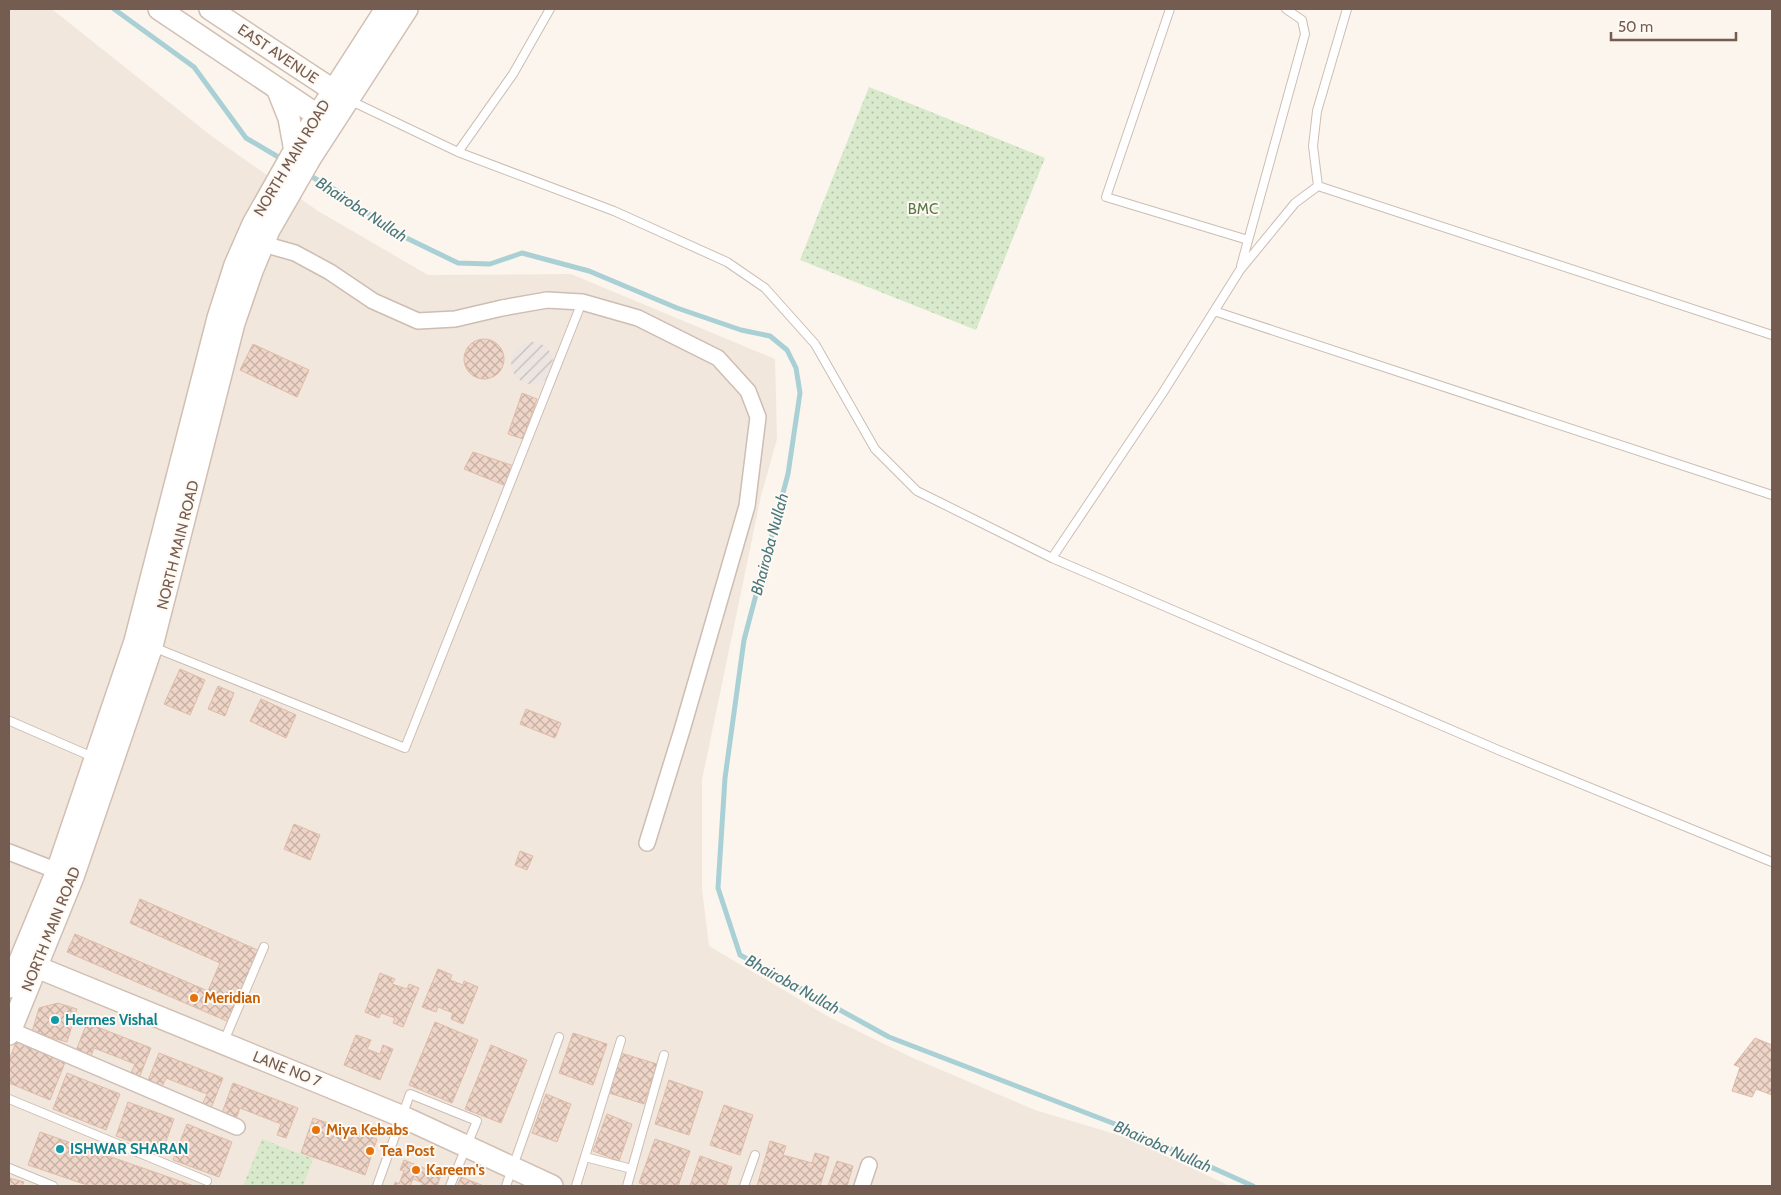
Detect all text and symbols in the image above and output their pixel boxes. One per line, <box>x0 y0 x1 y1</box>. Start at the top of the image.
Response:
scale bar <box>1611 10 1736 42</box>
text: 50 m <box>1618 18 1653 36</box>
street label: EAST AVENUE <box>234 20 322 88</box>
street label: NORTH MAIN ROAD <box>250 96 334 220</box>
water label: Bhairoba Nullah <box>313 173 411 246</box>
park label: BMC <box>908 200 938 218</box>
street label: NORTH MAIN ROAD <box>153 478 203 612</box>
water label: Bhairoba Nullah <box>747 491 792 597</box>
street label: NORTH MAIN ROAD <box>18 864 84 994</box>
water label: Bhairoba Nullah <box>742 951 843 1018</box>
place label: Meridian <box>204 989 261 1007</box>
marker: Meridian <box>188 992 200 1004</box>
place label: Hermes Vishal <box>65 1011 158 1029</box>
marker: Hermes Vishal <box>49 1014 61 1026</box>
street label: LANE NO 7 <box>250 1047 324 1091</box>
water label: Bhairoba Nullah <box>1111 1116 1214 1176</box>
place label: Miya Kebabs <box>326 1121 408 1139</box>
marker: Miya Kebabs <box>310 1124 322 1136</box>
place label: ISHWAR SHARAN <box>70 1140 188 1158</box>
place label: Tea Post <box>380 1142 435 1160</box>
marker: ISHWAR SHARAN <box>54 1143 66 1155</box>
marker: Tea Post <box>364 1145 376 1157</box>
place label: Kareem's <box>426 1161 485 1179</box>
marker: Kareem's <box>410 1164 422 1176</box>

